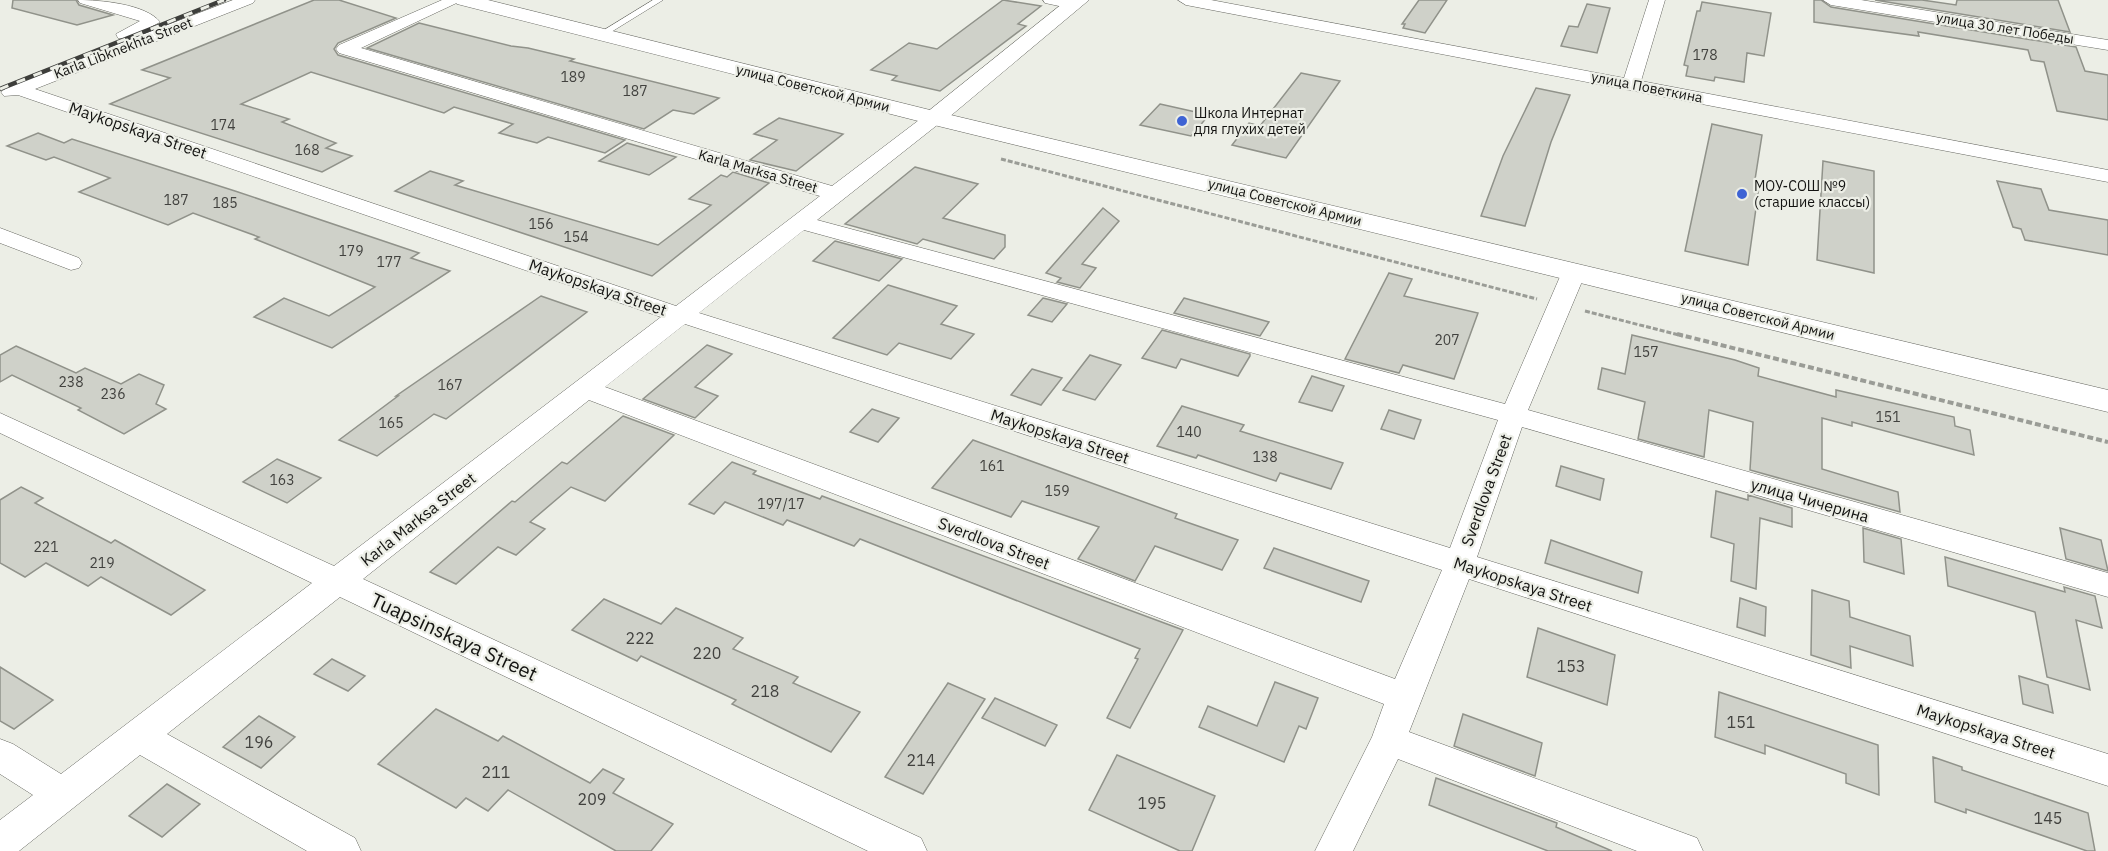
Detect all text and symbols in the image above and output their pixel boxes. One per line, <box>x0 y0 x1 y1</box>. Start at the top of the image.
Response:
street label: улица 30 лет Победы <box>1935 8 2075 48</box>
street label: Karla Libknekhta Street <box>51 13 195 83</box>
house number: 178 <box>1692 46 1718 64</box>
street label: улица Советской Армии <box>734 60 892 116</box>
street label: улица Поветкина <box>1590 67 1705 107</box>
house number: 189 <box>560 68 586 86</box>
house number: 187 <box>622 82 648 100</box>
street label: Maykopskaya Street <box>66 97 210 163</box>
place label: Школа Интернат для глухих детей <box>1194 104 1306 138</box>
marker: Школа Интернат для глухих детей <box>1175 114 1189 128</box>
house number: 174 <box>210 116 236 134</box>
house number: 168 <box>294 141 320 159</box>
street label: Karla Marksa Street <box>696 145 820 197</box>
street label: улица Советской Армии <box>1206 174 1364 230</box>
place label: МОУ-СОШ №9 (старшие классы) <box>1754 177 1870 211</box>
marker: МОУ-СОШ №9 (старшие классы) <box>1735 187 1749 201</box>
house number: 187 <box>163 191 189 209</box>
house number: 185 <box>212 194 238 212</box>
house number: 156 <box>528 215 554 233</box>
house number: 154 <box>563 228 589 246</box>
house number: 179 <box>338 242 364 260</box>
house number: 177 <box>376 253 402 271</box>
street label: Maykopskaya Street <box>526 254 670 320</box>
street label: улица Советской Армии <box>1679 288 1837 344</box>
house number: 207 <box>1434 331 1460 349</box>
house number: 157 <box>1633 343 1659 361</box>
house number: 238 <box>58 373 84 391</box>
house number: 167 <box>437 376 463 394</box>
house number: 236 <box>100 385 126 403</box>
street label: Maykopskaya Street <box>988 404 1132 468</box>
house number: 151 <box>1875 408 1901 426</box>
house number: 165 <box>378 414 404 432</box>
house number: 140 <box>1176 423 1202 441</box>
street label: Sverdlova Street <box>1456 431 1516 549</box>
house number: 138 <box>1252 448 1278 466</box>
house number: 161 <box>979 457 1005 475</box>
street label: Karla Marksa Street <box>356 468 480 570</box>
house number: 163 <box>269 471 295 489</box>
street label: улица Чичерина <box>1749 474 1872 527</box>
house number: 159 <box>1044 482 1070 500</box>
house number: 197/17 <box>757 495 805 513</box>
street label: Sverdlova Street <box>935 513 1053 573</box>
house number: 221 <box>33 538 59 556</box>
street label: Maykopskaya Street <box>1451 552 1595 616</box>
house number: 219 <box>89 554 115 572</box>
street label: Tuapsinskaya Street <box>367 586 542 687</box>
house number: 222 <box>626 628 654 648</box>
house number: 220 <box>693 643 721 663</box>
house number: 153 <box>1557 656 1585 676</box>
house number: 218 <box>751 681 779 701</box>
street label: Maykopskaya Street <box>1914 699 2058 763</box>
house number: 151 <box>1727 712 1755 732</box>
house number: 196 <box>245 732 273 752</box>
house number: 214 <box>907 750 935 770</box>
house number: 211 <box>482 762 510 782</box>
house number: 209 <box>578 789 606 809</box>
house number: 195 <box>1138 793 1166 813</box>
house number: 145 <box>2034 808 2062 828</box>

